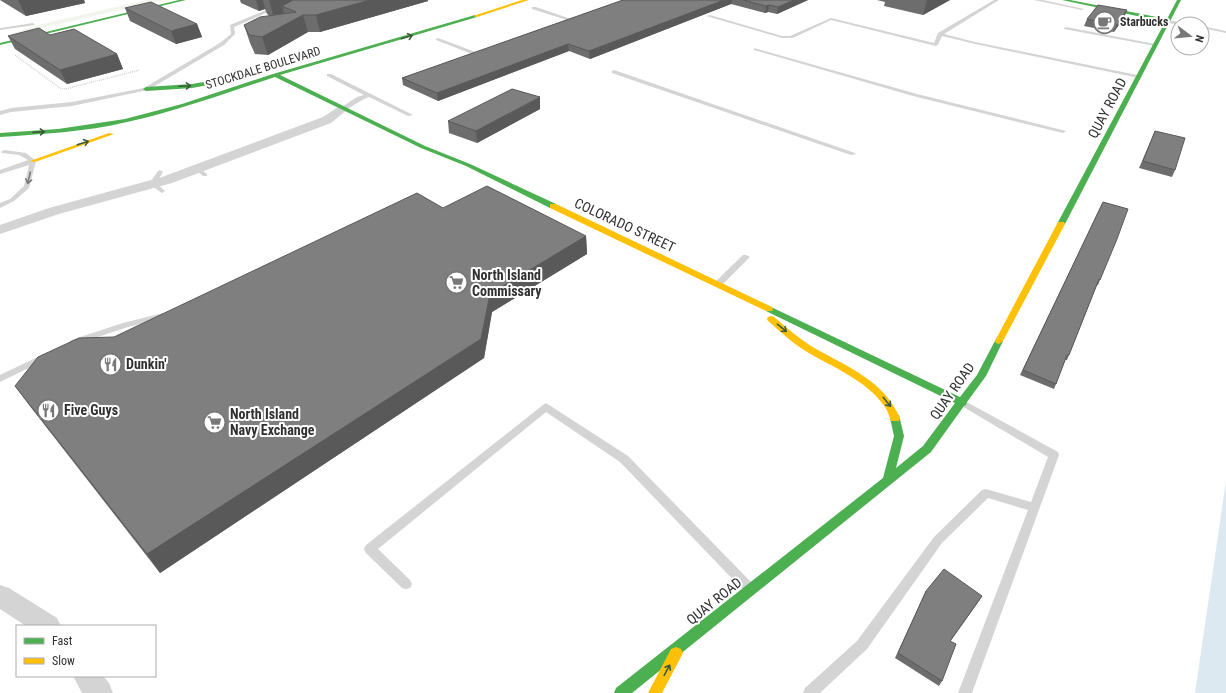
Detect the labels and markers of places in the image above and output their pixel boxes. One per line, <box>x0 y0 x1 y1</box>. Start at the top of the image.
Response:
cafe icon: Starbucks <box>1091 9 1117 35</box>
place label: Starbucks <box>1120 15 1169 29</box>
place label: North Island Commissary <box>472 267 542 299</box>
supermarket icon: North Island Commissary <box>443 270 469 296</box>
restaurant icon: Dunkin' <box>98 351 124 377</box>
place label: Dunkin' <box>126 356 167 372</box>
restaurant icon: Five Guys <box>35 397 61 423</box>
place label: Five Guys <box>64 402 118 418</box>
place label: North Island Navy Exchange <box>230 406 315 438</box>
supermarket icon: North Island Navy Exchange <box>201 409 227 435</box>

